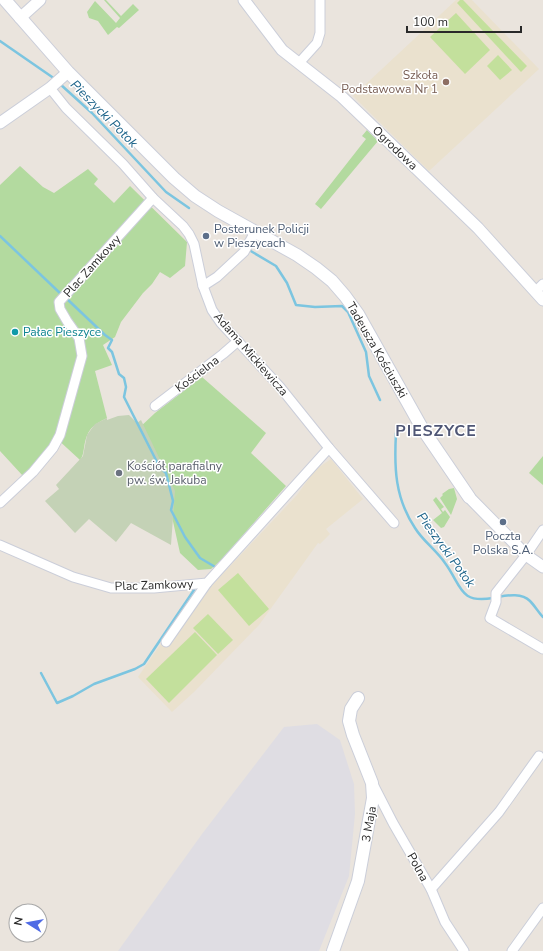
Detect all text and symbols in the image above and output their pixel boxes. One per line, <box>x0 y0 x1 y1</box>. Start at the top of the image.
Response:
scale bar <box>407 8 521 34</box>
text: 100 m <box>413 14 448 30</box>
place label: Szkoła Podstawowa Nr 1 <box>341 67 438 97</box>
water label: Pieszycki Potok <box>66 76 142 152</box>
marker: Szkoła Podstawowa Nr 1 <box>441 77 451 87</box>
street label: Ogrodowa <box>369 122 421 174</box>
place label: Posterunek Policji w Pieszycach <box>214 221 309 251</box>
street label: Plac Zamkowy <box>60 231 125 301</box>
marker: Posterunek Policji w Pieszycach <box>201 231 211 241</box>
street label: Tadeusza Kościuszki <box>343 299 411 401</box>
street label: Adama Mickiewicza <box>210 309 292 399</box>
place label: Pałac Pieszyce <box>23 324 101 340</box>
marker: Pałac Pieszyce <box>10 327 20 337</box>
street label: Kościelna <box>172 352 222 396</box>
district label: PIESZYCE <box>395 420 477 442</box>
place label: Kościół parafialny pw. św. Jakuba <box>127 458 223 488</box>
marker: Kościół parafialny pw. św. Jakuba <box>114 468 124 478</box>
water label: Pieszycki Potok <box>413 509 480 592</box>
marker: Poczta Polska S.A. <box>498 517 508 527</box>
place label: Poczta Polska S.A. <box>473 528 533 558</box>
street label: Plac Zamkowy <box>114 576 194 594</box>
street label: 3 Maja <box>358 805 380 843</box>
street label: Polna <box>404 850 432 884</box>
north arrow <box>8 903 48 943</box>
text: N <box>11 916 27 927</box>

